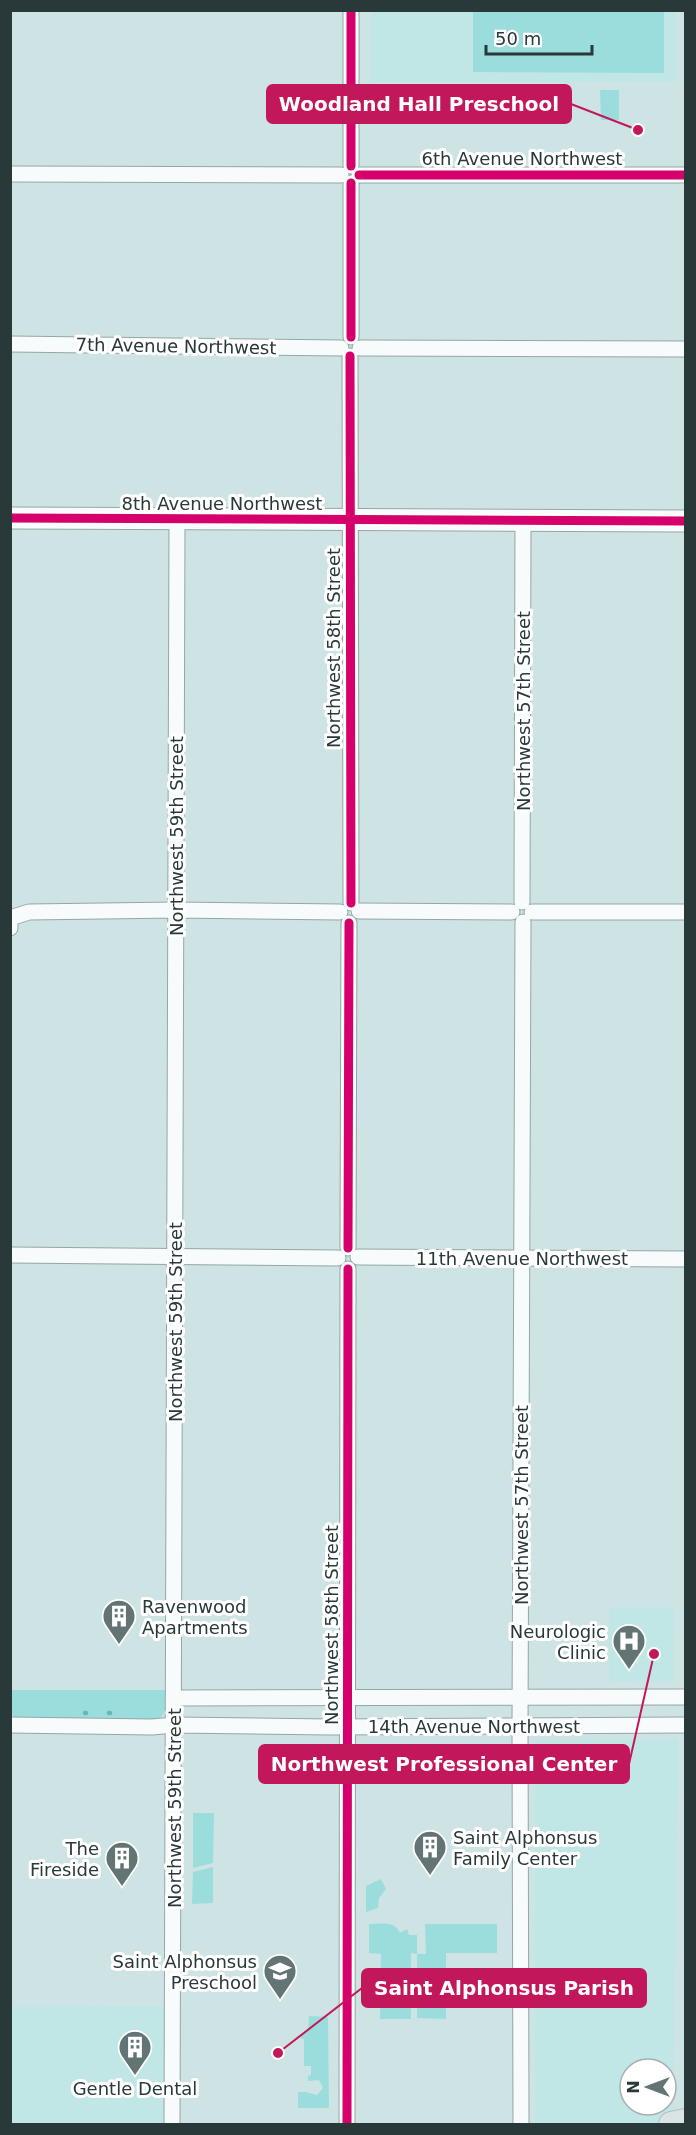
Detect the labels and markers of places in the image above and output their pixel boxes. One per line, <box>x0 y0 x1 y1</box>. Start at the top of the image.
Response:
callout: Woodland Hall Preschool <box>267 85 571 123</box>
place label: Ravenwood Apartments <box>142 1596 248 1638</box>
building icon: Ravenwood Apartments <box>101 1598 137 1645</box>
place label: Neurologic Clinic <box>510 1621 606 1663</box>
hospital icon: Neurologic Clinic <box>611 1623 647 1670</box>
callout: Northwest Professional Center <box>259 1745 629 1783</box>
place label: Saint Alphonsus Family Center <box>453 1827 597 1869</box>
building icon: Saint Alphonsus Family Center <box>412 1829 448 1876</box>
place label: The Fireside <box>30 1838 99 1880</box>
building icon: The Fireside <box>104 1840 140 1887</box>
place label: Saint Alphonsus Preschool <box>113 1951 257 1993</box>
school or university icon: Saint Alphonsus Preschool <box>262 1953 298 2000</box>
callout: Saint Alphonsus Parish <box>362 1969 646 2007</box>
building icon: Gentle Dental <box>117 2029 153 2076</box>
place label: Gentle Dental <box>73 2078 197 2099</box>

